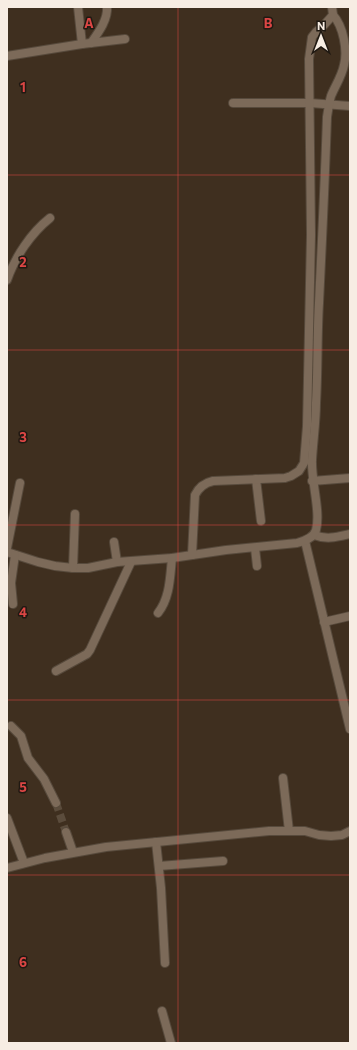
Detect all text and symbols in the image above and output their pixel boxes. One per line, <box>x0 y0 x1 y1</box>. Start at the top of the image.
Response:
text: A <box>84 15 94 31</box>
text: B <box>264 15 273 31</box>
north arrow <box>301 16 341 56</box>
text: N <box>317 19 325 32</box>
text: 1 <box>20 79 26 95</box>
text: 2 <box>19 254 27 270</box>
text: 3 <box>19 429 27 445</box>
text: 4 <box>19 604 27 620</box>
text: 5 <box>19 779 27 795</box>
text: 6 <box>19 954 27 970</box>

